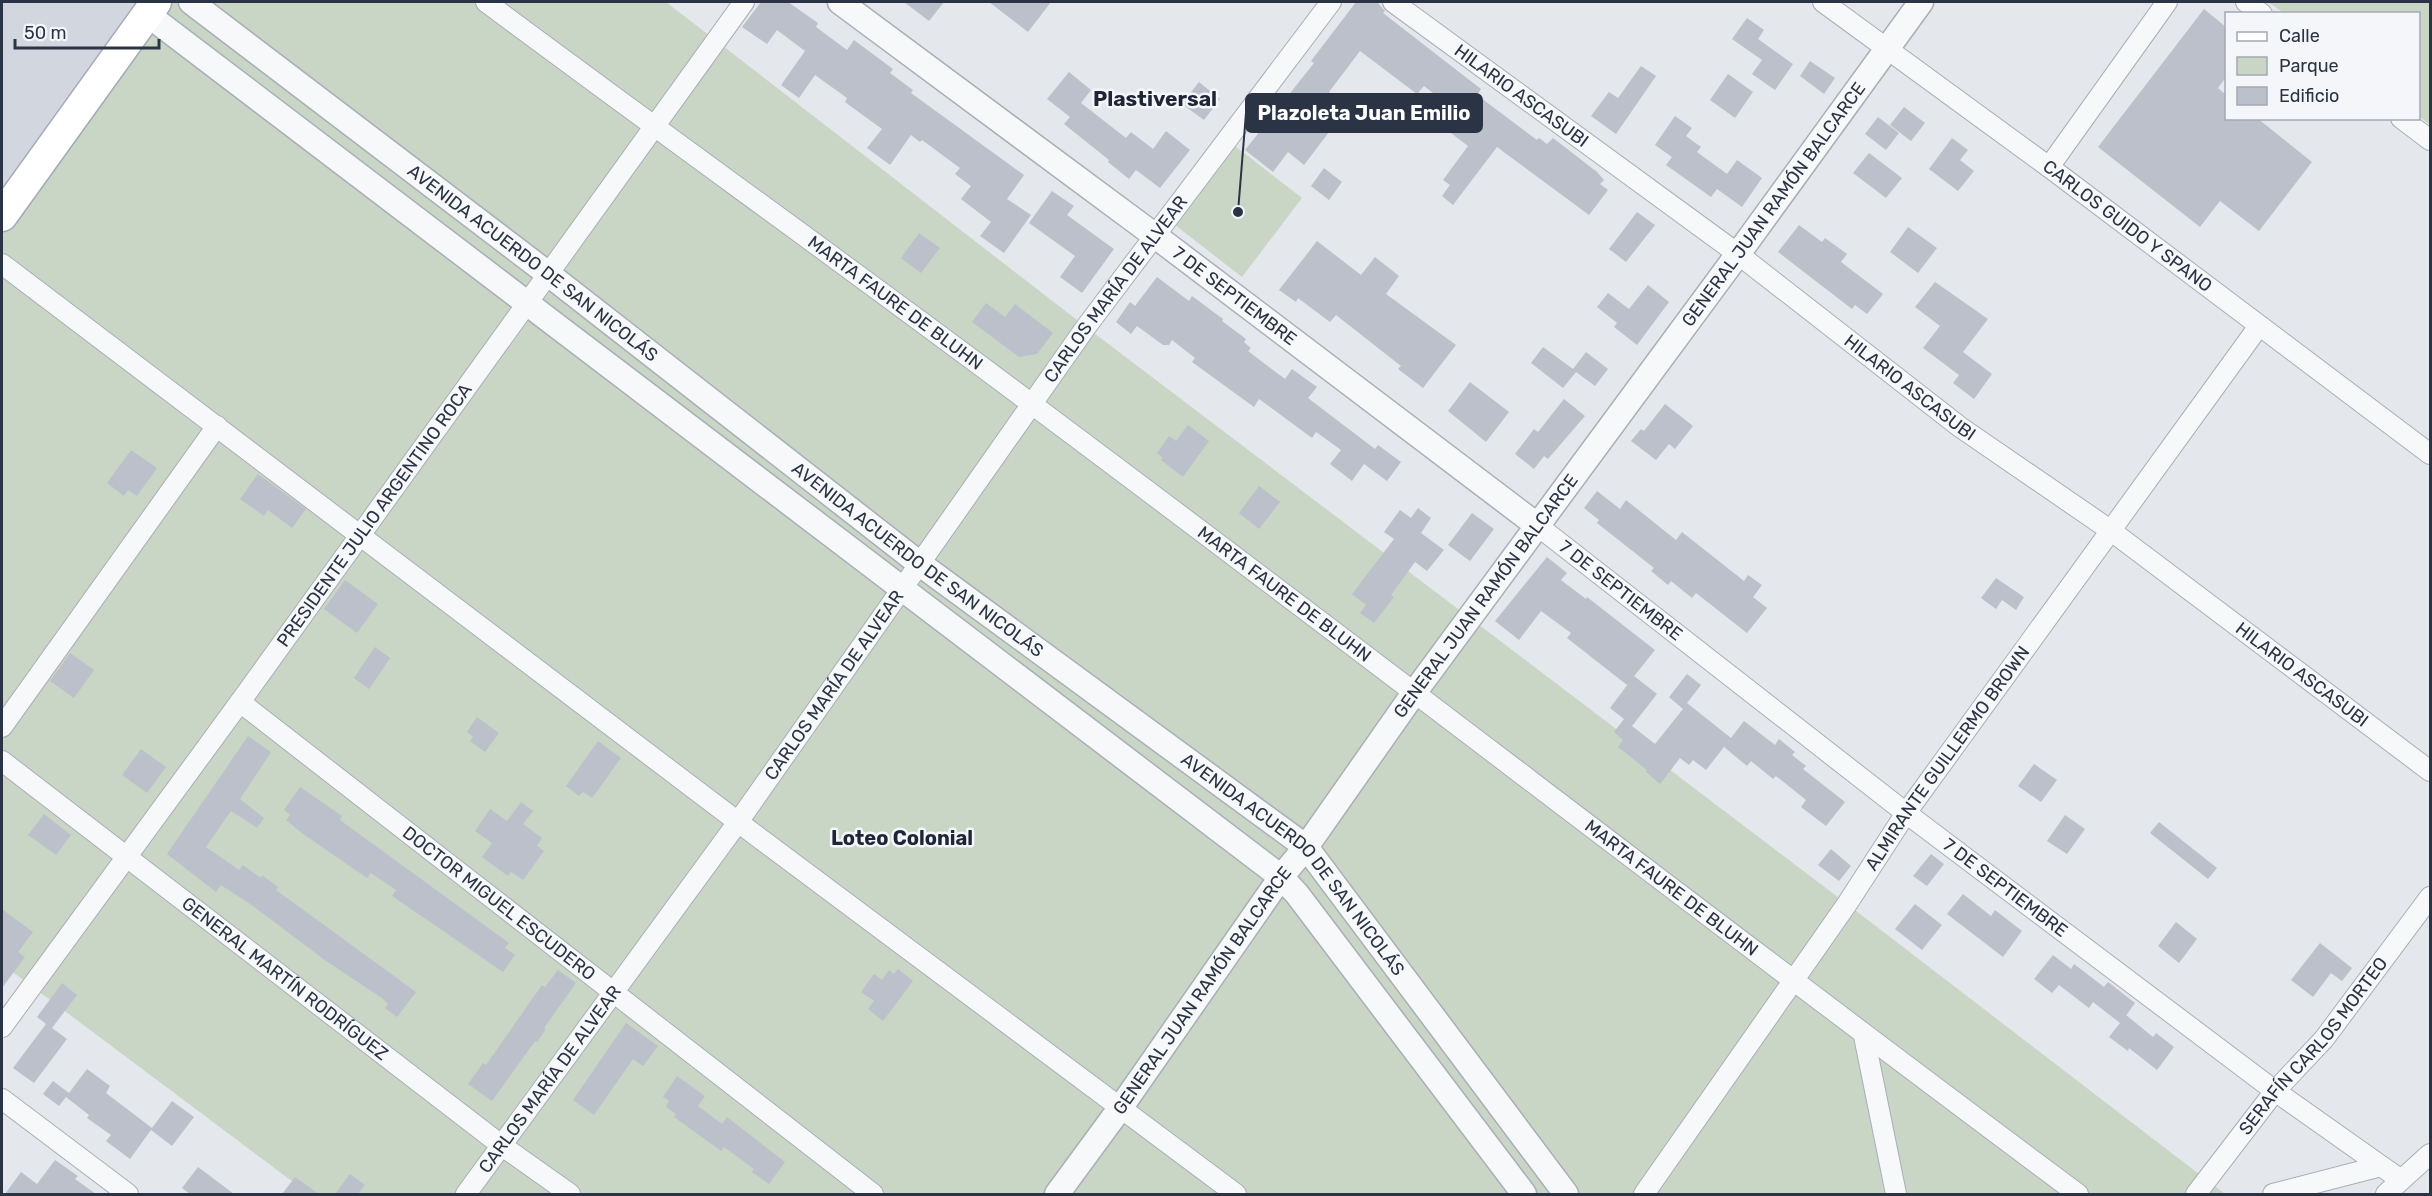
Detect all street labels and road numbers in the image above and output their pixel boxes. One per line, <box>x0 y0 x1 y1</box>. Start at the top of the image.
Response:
street label: HILARIO ASCASUBI <box>1450 40 1593 152</box>
street label: GENERAL JUAN RAMÓN BALCARCE <box>1677 78 1870 331</box>
street label: CARLOS GUIDO Y SPANO <box>2038 155 2216 297</box>
street label: AVENIDA ACUERDO DE SAN NICOLÁS <box>403 160 662 366</box>
street label: CARLOS MARÍA DE ALVEAR <box>1039 191 1192 387</box>
street label: MARTA FAURE DE BLUHN <box>803 231 987 375</box>
street label: 7 DE SEPTIEMBRE <box>1168 242 1301 350</box>
street label: HILARIO ASCASUBI <box>1840 330 1980 445</box>
street label: PRESIDENTE JULIO ARGENTINO ROCA <box>272 379 477 651</box>
street label: AVENIDA ACUERDO DE SAN NICOLÁS <box>788 457 1048 662</box>
street label: GENERAL JUAN RAMÓN BALCARCE <box>1389 470 1583 722</box>
street label: MARTA FAURE DE BLUHN <box>1193 521 1376 667</box>
street label: 7 DE SEPTIEMBRE <box>1555 536 1687 645</box>
street label: CARLOS MARÍA DE ALVEAR <box>760 586 909 784</box>
street label: HILARIO ASCASUBI <box>2231 618 2373 732</box>
street label: ALMIRANTE GUILLERMO BROWN <box>1861 642 2034 875</box>
street label: AVENIDA ACUERDO DE SAN NICOLÁS <box>1177 748 1409 980</box>
street label: MARTA FAURE DE BLUHN <box>1580 815 1763 961</box>
street label: DOCTOR MIGUEL ESCUDERO <box>398 821 600 985</box>
street label: 7 DE SEPTIEMBRE <box>1939 834 2072 942</box>
street label: GENERAL JUAN RAMÓN BALCARCE <box>1108 862 1296 1119</box>
street label: GENERAL MARTÍN RODRÍGUEZ <box>177 892 393 1065</box>
street label: SERAFÍN CARLOS MORTEO <box>2234 953 2392 1139</box>
street label: CARLOS MARÍA DE ALVEAR <box>474 981 626 1177</box>

